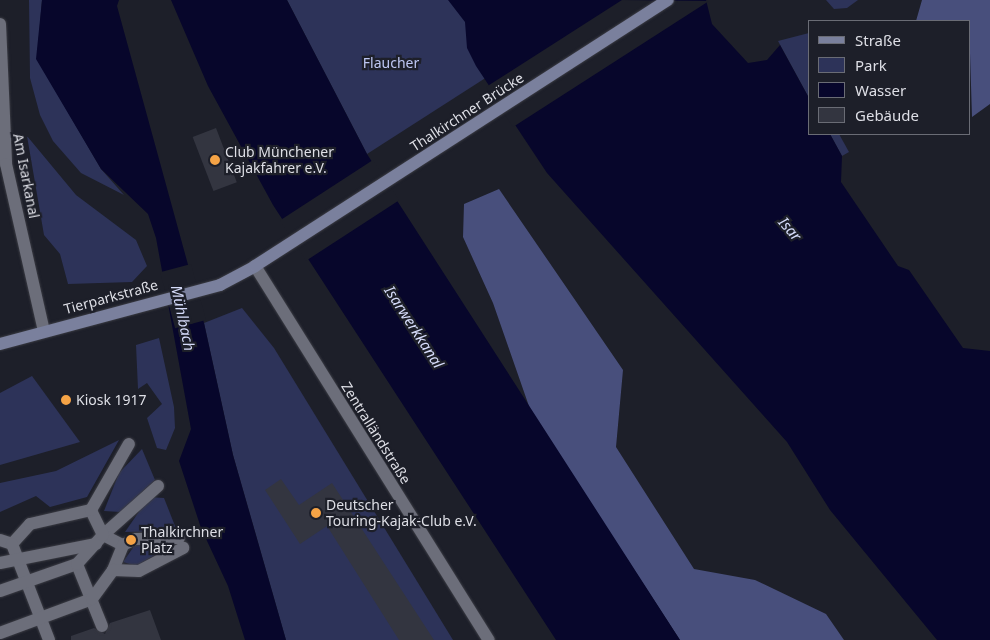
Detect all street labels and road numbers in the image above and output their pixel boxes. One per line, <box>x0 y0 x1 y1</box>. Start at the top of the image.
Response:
street label: Thalkirchner Brücke <box>407 69 527 155</box>
street label: Am Isarkanal <box>10 132 42 220</box>
street label: Tierparkstraße <box>62 276 160 318</box>
street label: Zentralländstraße <box>338 379 414 487</box>

